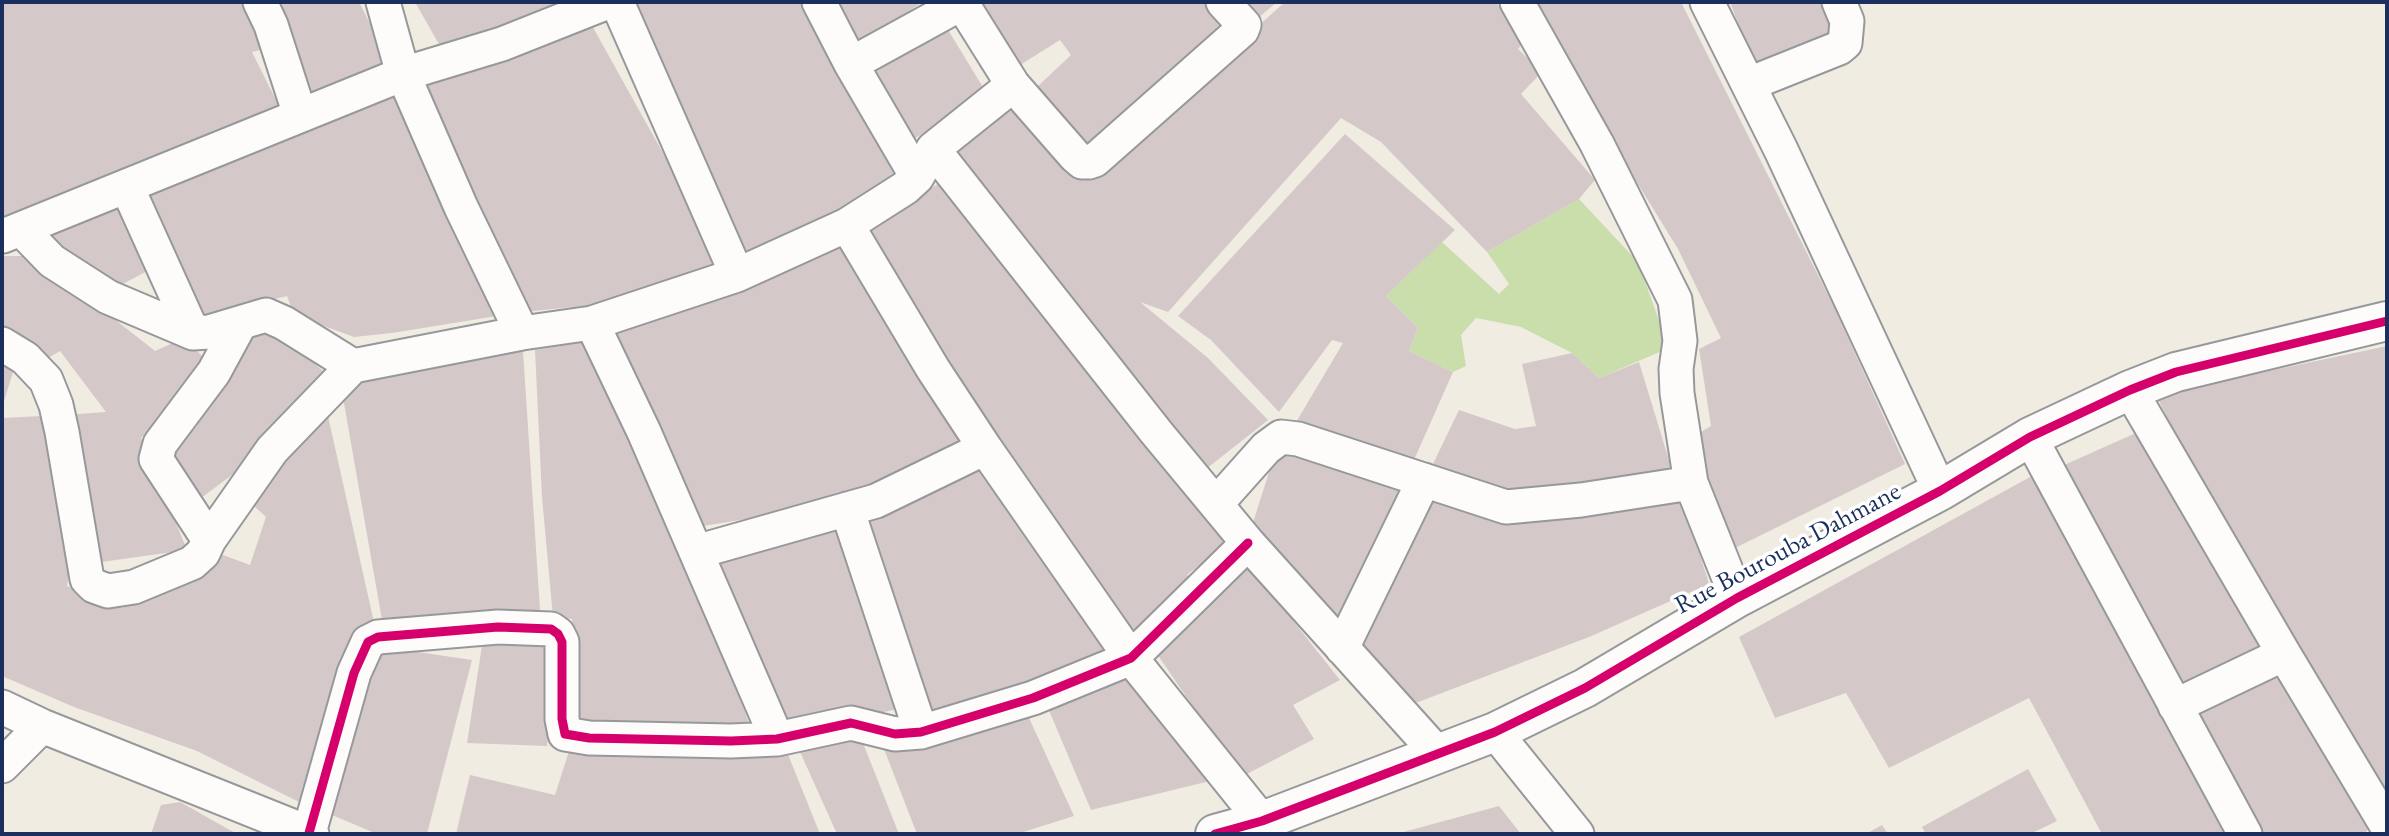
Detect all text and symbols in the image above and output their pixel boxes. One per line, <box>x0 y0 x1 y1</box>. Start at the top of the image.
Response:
street label: Rue Bourouba Dahmane <box>1670 476 1906 622</box>

